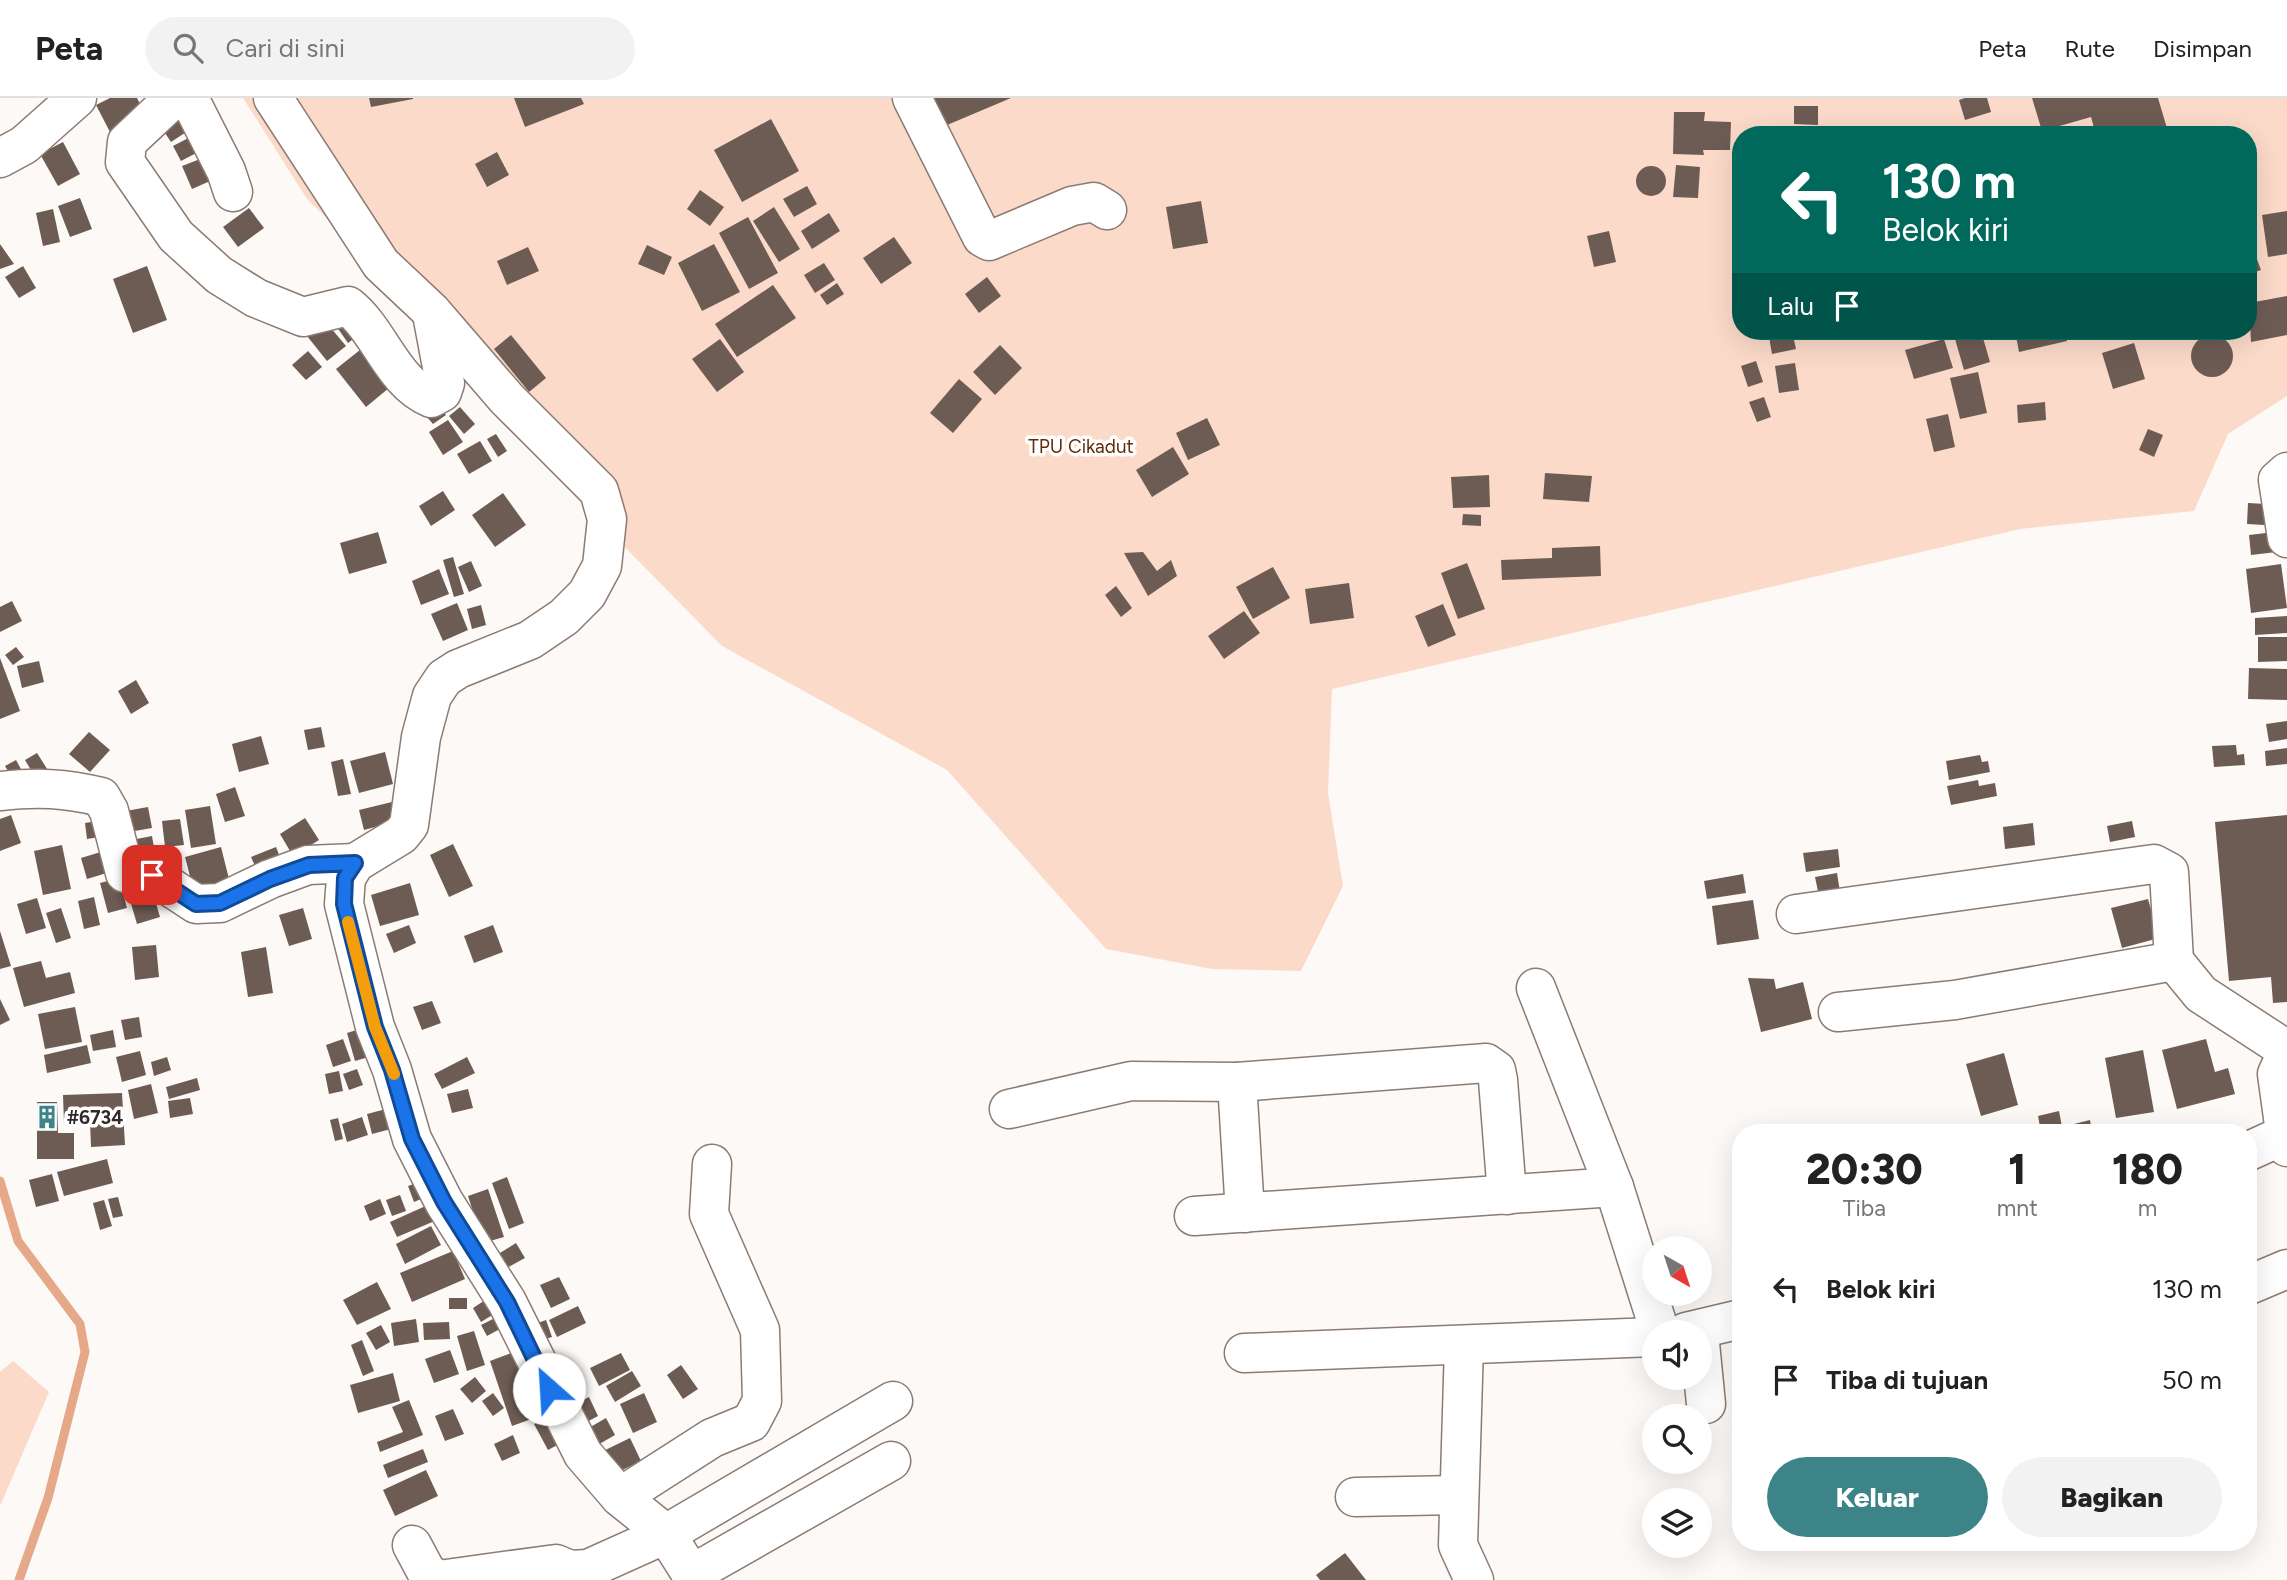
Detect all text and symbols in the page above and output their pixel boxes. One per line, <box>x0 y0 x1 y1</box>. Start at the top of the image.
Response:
search box <box>145 17 635 80</box>
text: Peta <box>35 29 103 68</box>
icon: search <box>169 29 207 67</box>
text: Cari di sini <box>225 32 345 64</box>
text: Peta <box>1978 34 2026 63</box>
text: Rute <box>2064 34 2115 63</box>
text: Disimpan <box>2153 34 2252 63</box>
text: 130 m <box>1882 151 2016 210</box>
icon: left <box>1767 154 1858 245</box>
text: Belok kiri <box>1882 211 2009 249</box>
icon: arrive <box>1828 287 1866 325</box>
text: Lalu <box>1767 290 1814 322</box>
park label: TPU Cikadut <box>1028 435 1134 458</box>
pin <box>122 845 182 905</box>
icon: arrive <box>133 856 171 894</box>
building icon: #6734 <box>33 1103 61 1131</box>
place label: #6734 <box>67 1106 123 1129</box>
text: 20:30 <box>1806 1144 1923 1195</box>
text: 1 <box>2008 1144 2026 1195</box>
text: 180 <box>2112 1144 2183 1195</box>
text: Tiba <box>1843 1194 1886 1222</box>
text: mnt <box>1997 1194 2038 1222</box>
text: m <box>2138 1194 2157 1222</box>
north arrow <box>1642 1236 1712 1306</box>
map controls <box>1642 1236 1712 1558</box>
icon: left <box>1767 1270 1805 1308</box>
text: Belok kiri <box>1826 1273 1935 1305</box>
text: 130 m <box>2152 1273 2222 1305</box>
button: sound <box>1642 1320 1712 1390</box>
position arrow <box>512 1352 586 1426</box>
icon: arrive <box>1767 1361 1805 1399</box>
text: Tiba di tujuan <box>1826 1364 1988 1396</box>
text: 50 m <box>2162 1364 2222 1396</box>
button: search <box>1642 1404 1712 1474</box>
button: Keluar <box>1767 1457 1988 1537</box>
button: Bagikan <box>2002 1457 2222 1537</box>
button: layers <box>1642 1488 1712 1558</box>

